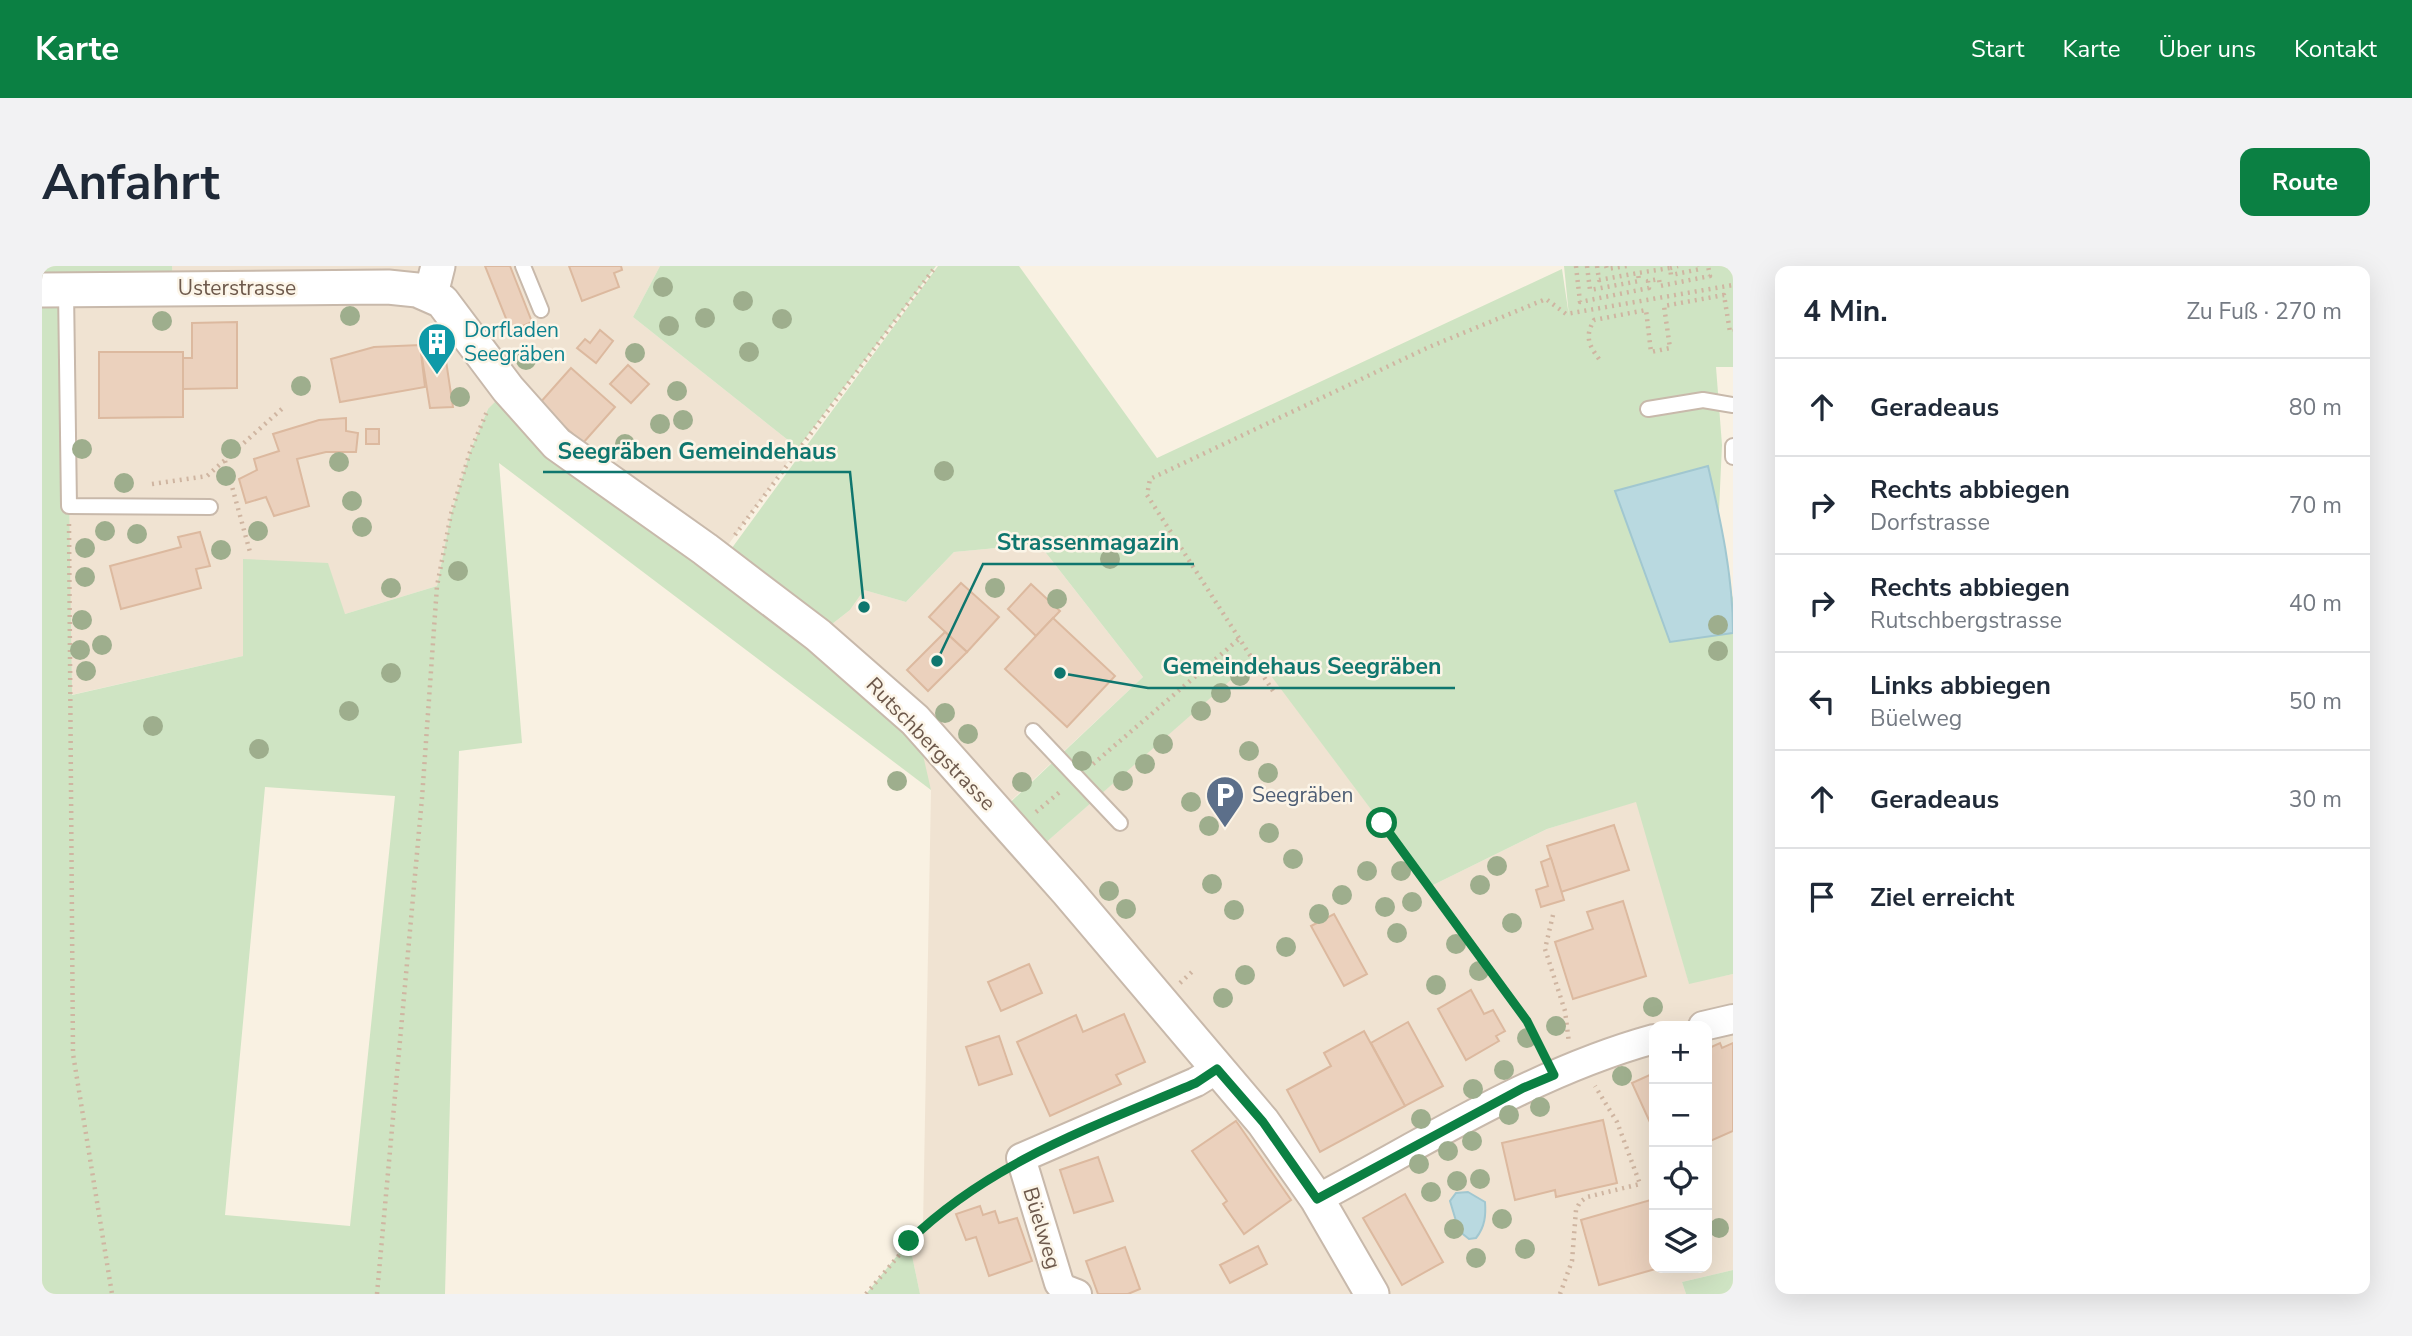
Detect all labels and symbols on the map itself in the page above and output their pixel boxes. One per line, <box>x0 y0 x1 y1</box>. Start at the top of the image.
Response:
street label: Usterstrasse <box>178 274 296 302</box>
place label: Dorfladen Seegräben <box>464 316 565 368</box>
building icon: Dorfladen Seegräben <box>416 321 458 376</box>
callout: Seegräben Gemeindehaus <box>543 428 850 472</box>
text: Seegräben Gemeindehaus <box>558 436 836 467</box>
callout: Strassenmagazin <box>983 520 1194 564</box>
text: Strassenmagazin <box>997 527 1179 558</box>
callout: Gemeindehaus Seegräben <box>1148 644 1455 688</box>
text: Gemeindehaus Seegräben <box>1163 651 1441 682</box>
street label: Rutschbergstrasse <box>860 671 1002 817</box>
parking icon: Seegräben <box>1204 774 1246 829</box>
place label: Seegräben <box>1252 781 1353 809</box>
route start <box>1366 807 1397 838</box>
street label: Büelweg <box>1016 1184 1068 1272</box>
route end <box>893 1225 924 1256</box>

